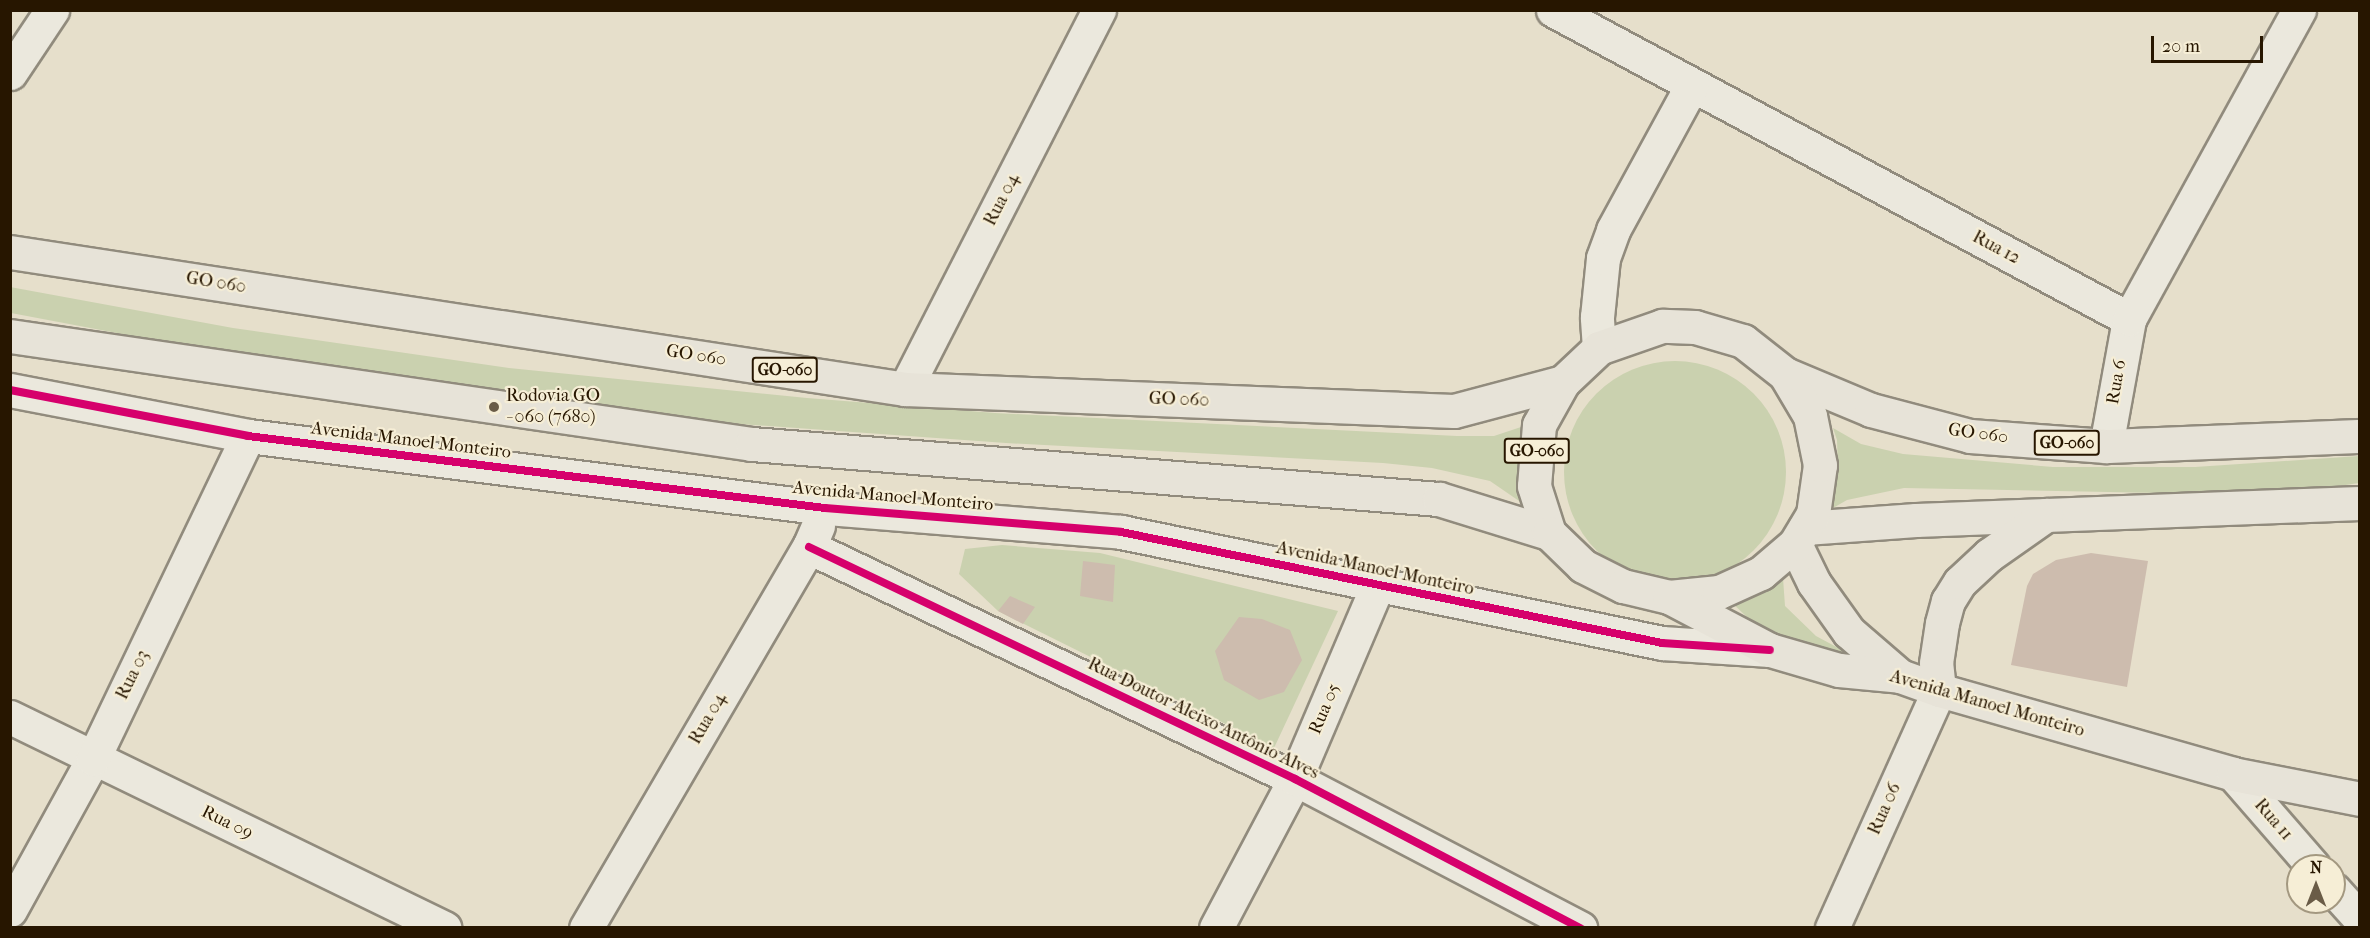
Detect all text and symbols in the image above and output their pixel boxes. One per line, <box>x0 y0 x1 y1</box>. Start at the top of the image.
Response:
scale bar <box>2154 24 2266 62</box>
text: 20 m <box>2162 36 2200 57</box>
street label: Rua 04 <box>980 170 1024 230</box>
street label: Rua 12 <box>1968 227 2024 269</box>
street label: GO 060 <box>184 268 248 298</box>
street label: GO 060 <box>664 341 728 371</box>
road number: GO-060 <box>750 357 820 383</box>
street label: Rua 6 <box>2102 358 2132 406</box>
place label: Rodovia GO - 060 (7680) <box>506 386 600 428</box>
street label: GO 060 <box>1148 388 1210 412</box>
marker: Rodovia GO - 060 (7680) <box>487 400 501 414</box>
street label: Avenida Manoel Monteiro <box>310 418 512 464</box>
street label: GO 060 <box>1947 419 2009 449</box>
road number: GO-060 <box>2032 430 2102 456</box>
road number: GO-060 <box>1502 438 1572 464</box>
street label: Avenida Manoel Monteiro <box>792 477 994 517</box>
street label: Avenida Manoel Monteiro <box>1274 538 1476 600</box>
street label: Rua 03 <box>112 647 154 703</box>
street label: Rua Doutor Aleixo Antônio Alves <box>1084 654 1322 784</box>
street label: Avenida Manoel Monteiro <box>1887 666 2087 742</box>
street label: Rua 05 <box>1305 680 1345 738</box>
street label: Rua 04 <box>685 690 731 748</box>
street label: Rua 06 <box>1864 780 1906 838</box>
street label: Rua 11 <box>2249 795 2297 845</box>
street label: Rua 09 <box>198 801 256 845</box>
north arrow <box>2286 854 2346 914</box>
text: N <box>2310 858 2322 877</box>

